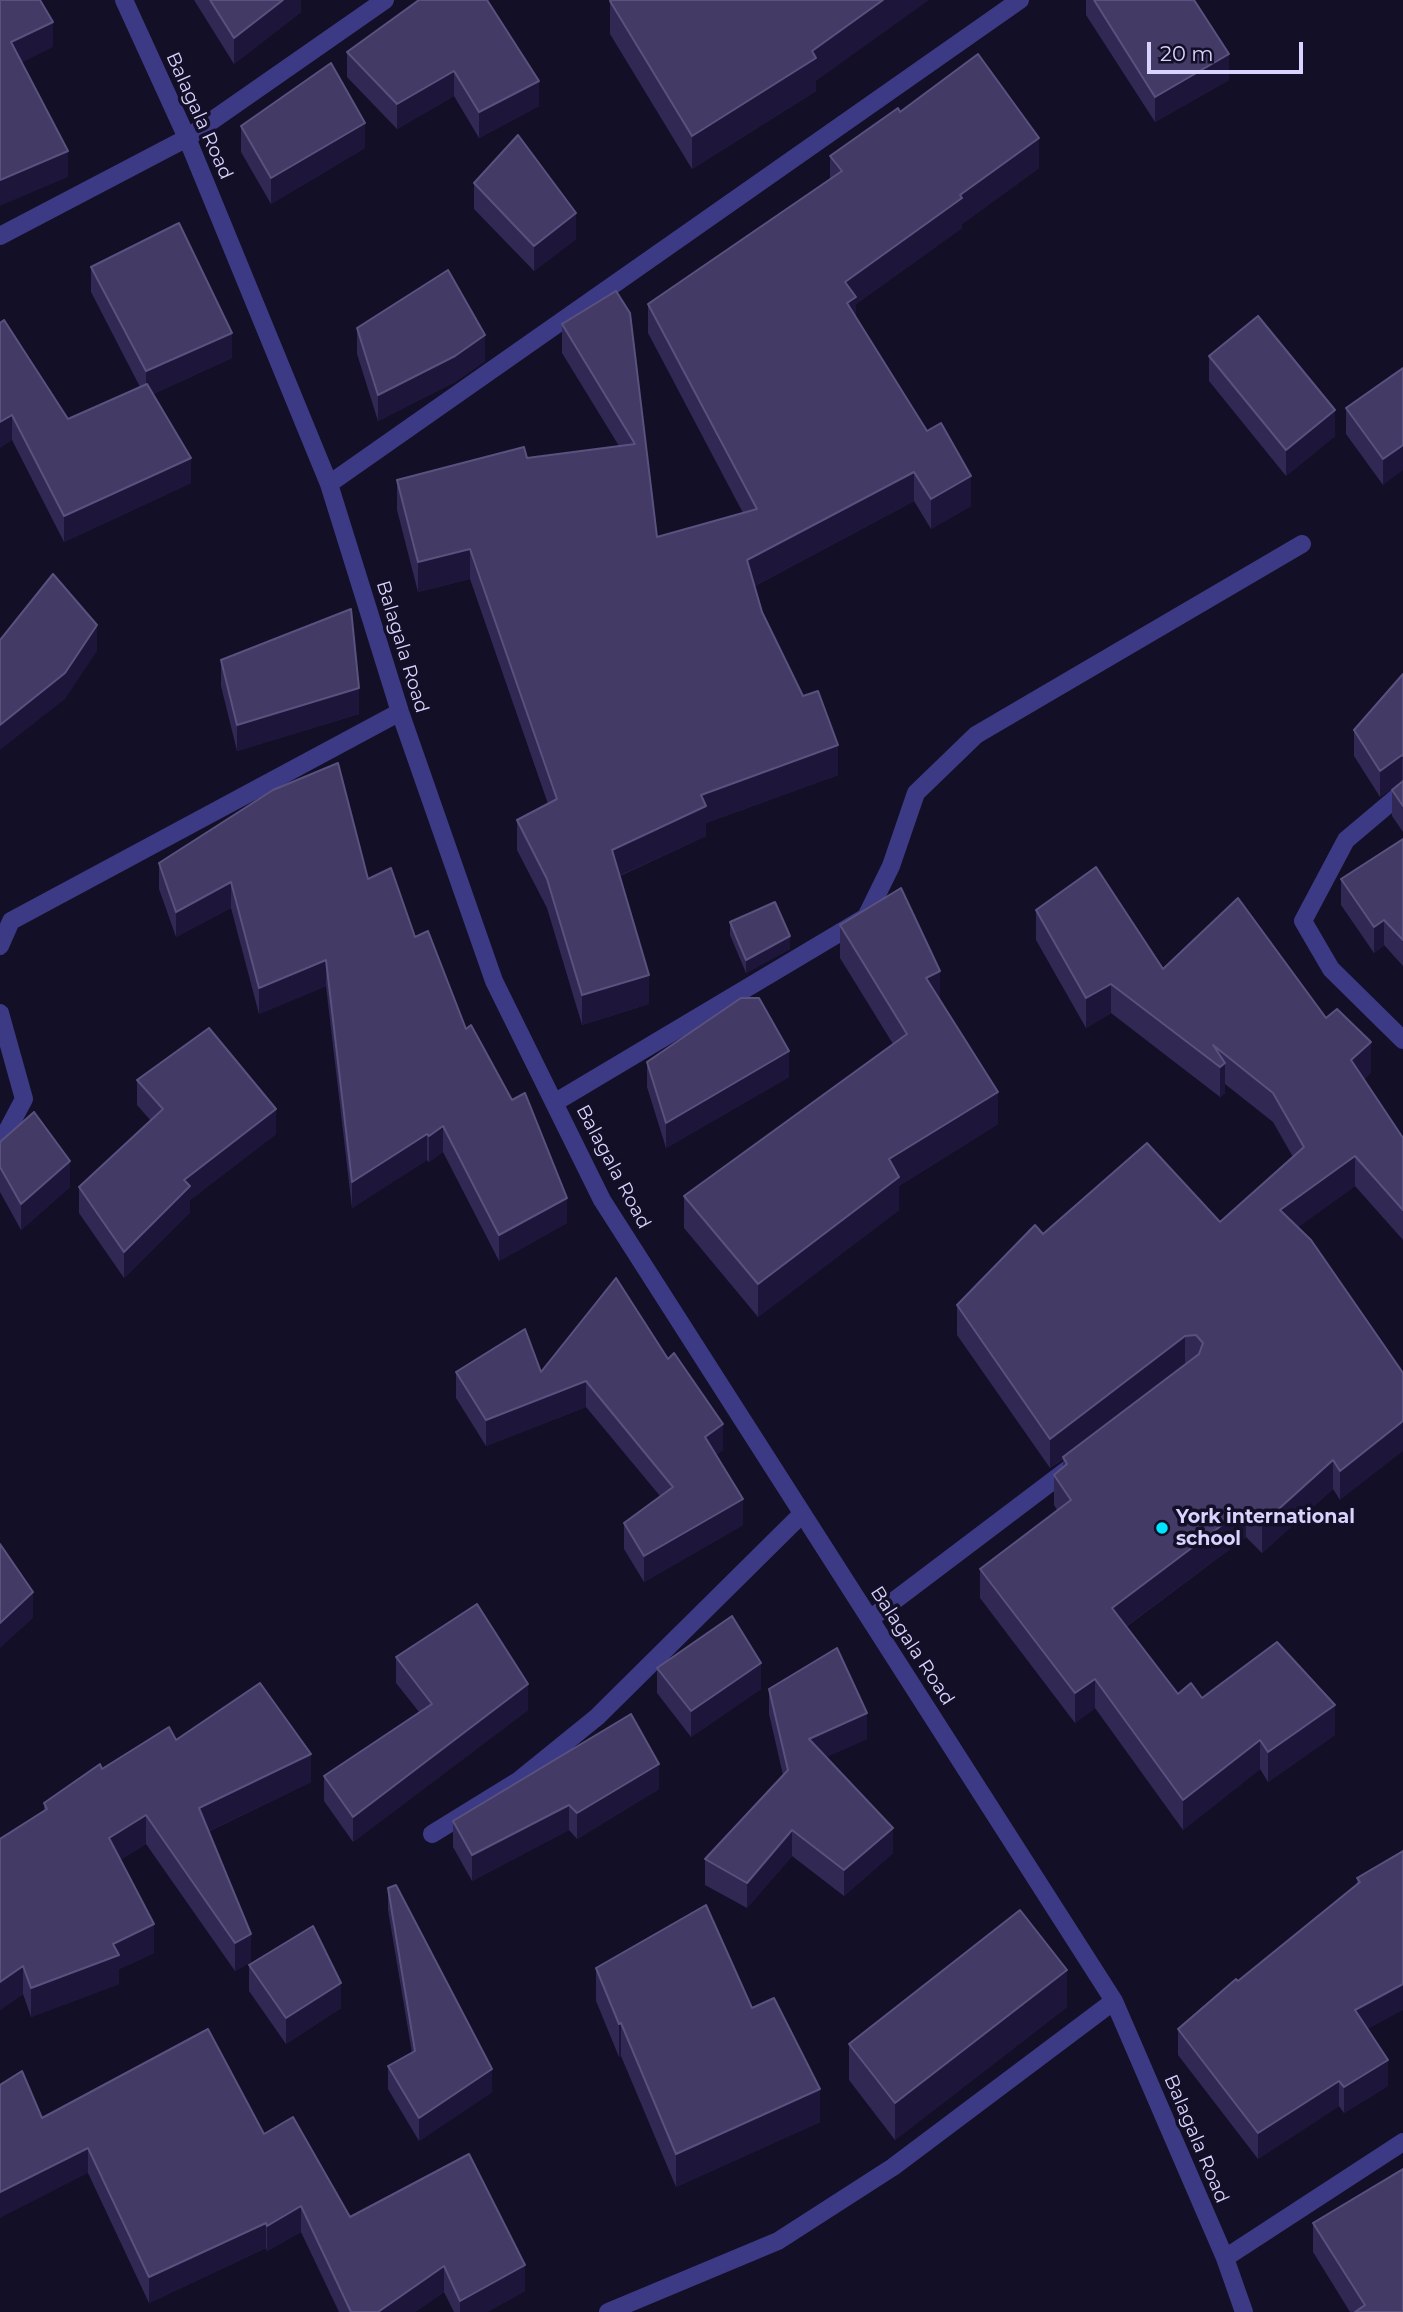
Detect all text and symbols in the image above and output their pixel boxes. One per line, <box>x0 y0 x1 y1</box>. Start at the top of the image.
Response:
scale bar <box>1151 28 1307 72</box>
text: 20 m <box>1160 41 1214 66</box>
street label: Balagala Road <box>161 49 237 183</box>
street label: Balagala Road <box>371 578 433 716</box>
street label: Balagala Road <box>571 1101 655 1233</box>
place label: York international school <box>1176 1506 1355 1550</box>
marker: York international school <box>1154 1520 1170 1536</box>
street label: Balagala Road <box>865 1582 959 1710</box>
street label: Balagala Road <box>1159 2071 1233 2207</box>

